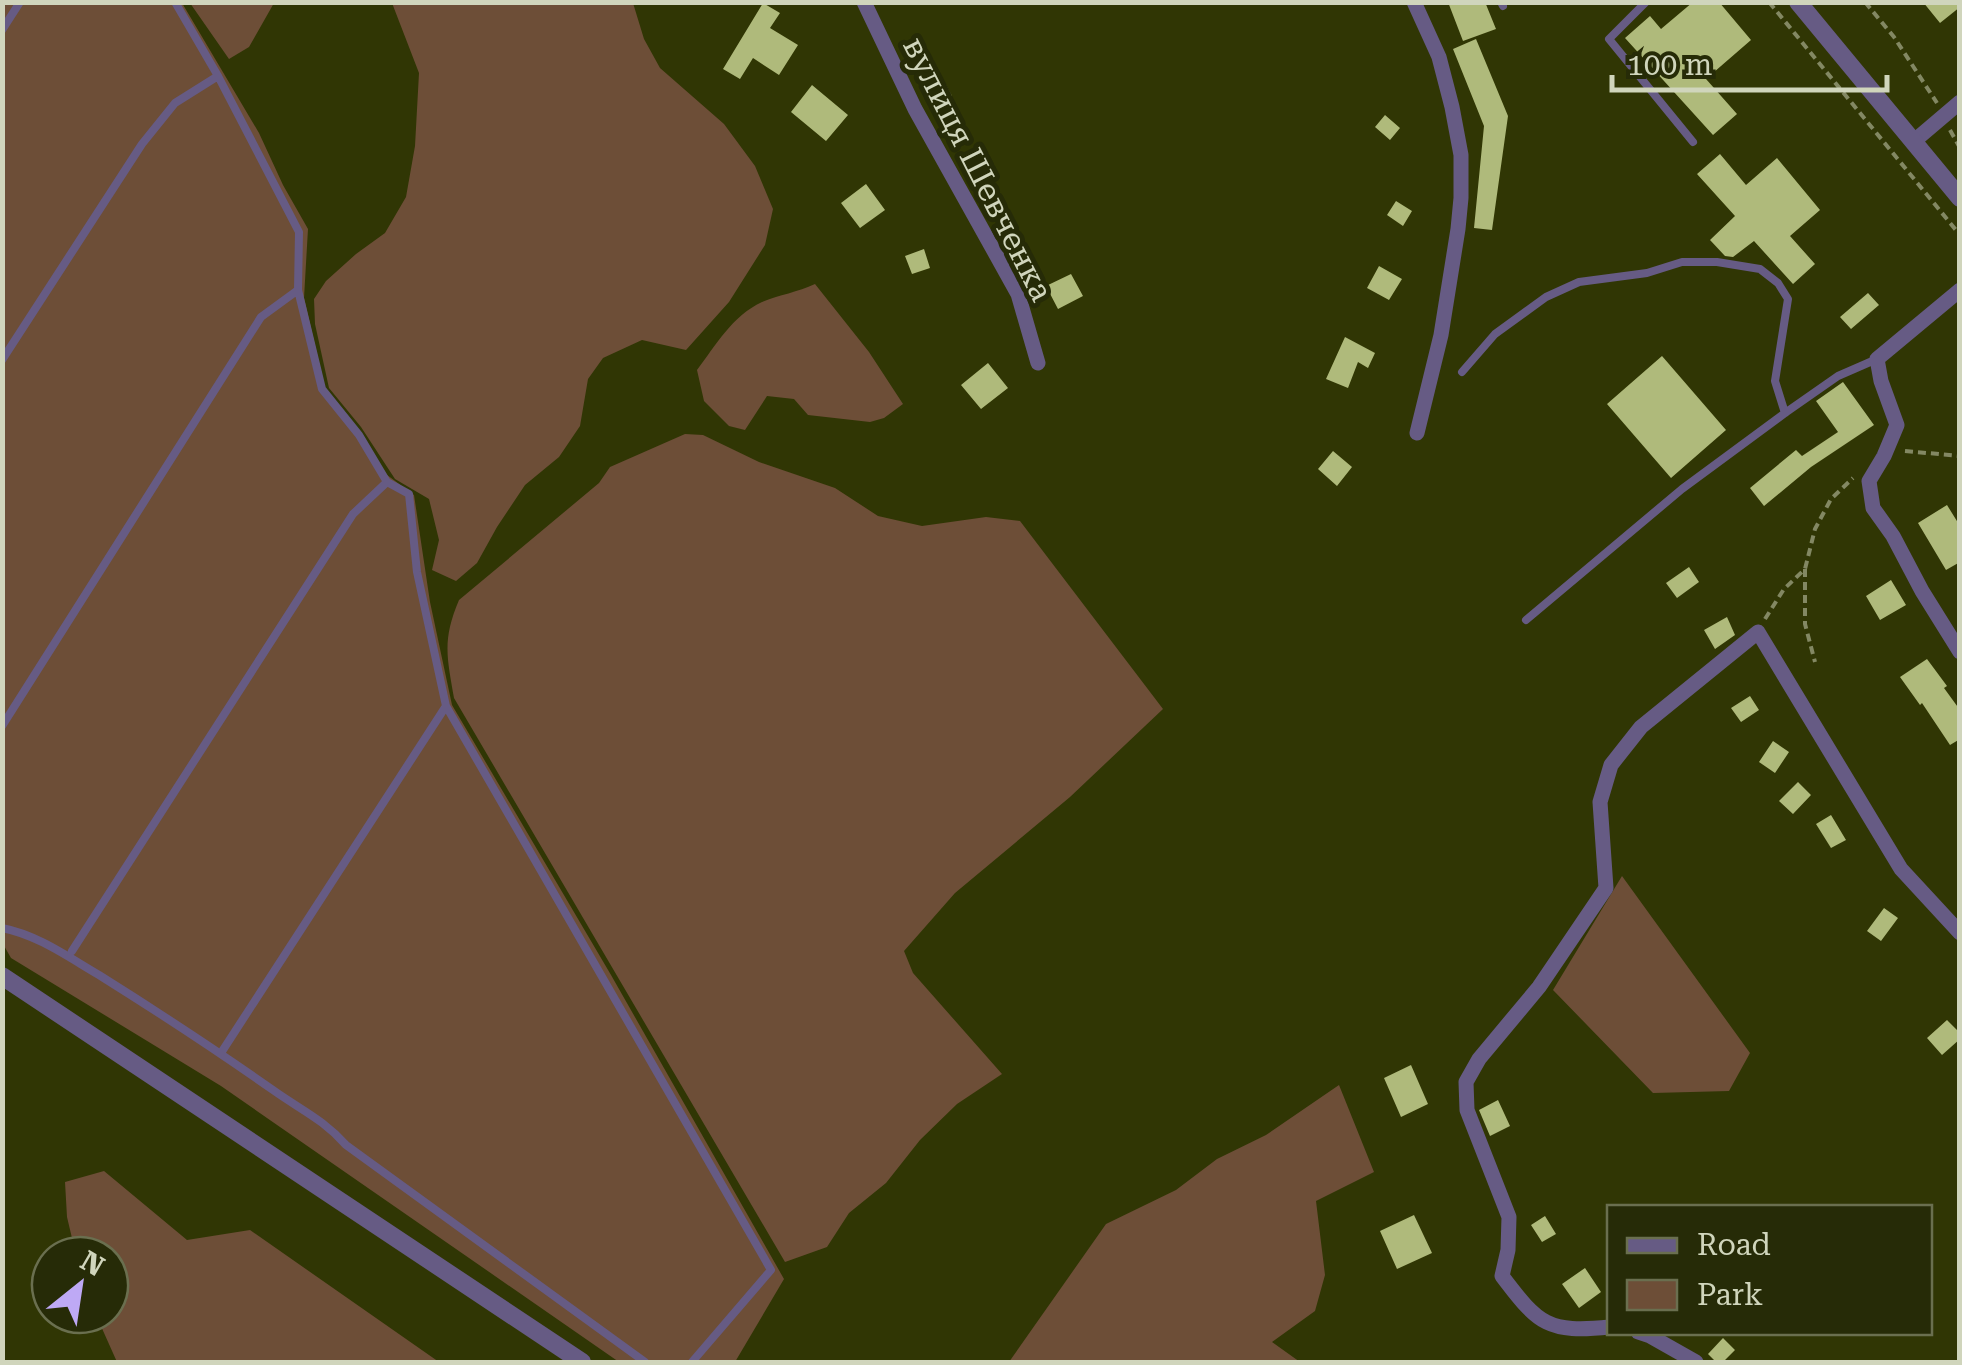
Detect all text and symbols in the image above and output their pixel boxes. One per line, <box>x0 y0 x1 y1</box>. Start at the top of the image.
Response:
scale bar <box>1612 30 1887 92</box>
street label: вулиця Шевченка <box>895 31 1061 307</box>
text: 100 m <box>1627 47 1712 82</box>
legend <box>1607 1205 1932 1335</box>
text: Road <box>1697 1227 1771 1262</box>
north arrow <box>30 1235 130 1335</box>
text: N <box>75 1244 110 1283</box>
text: Park <box>1697 1277 1763 1312</box>

